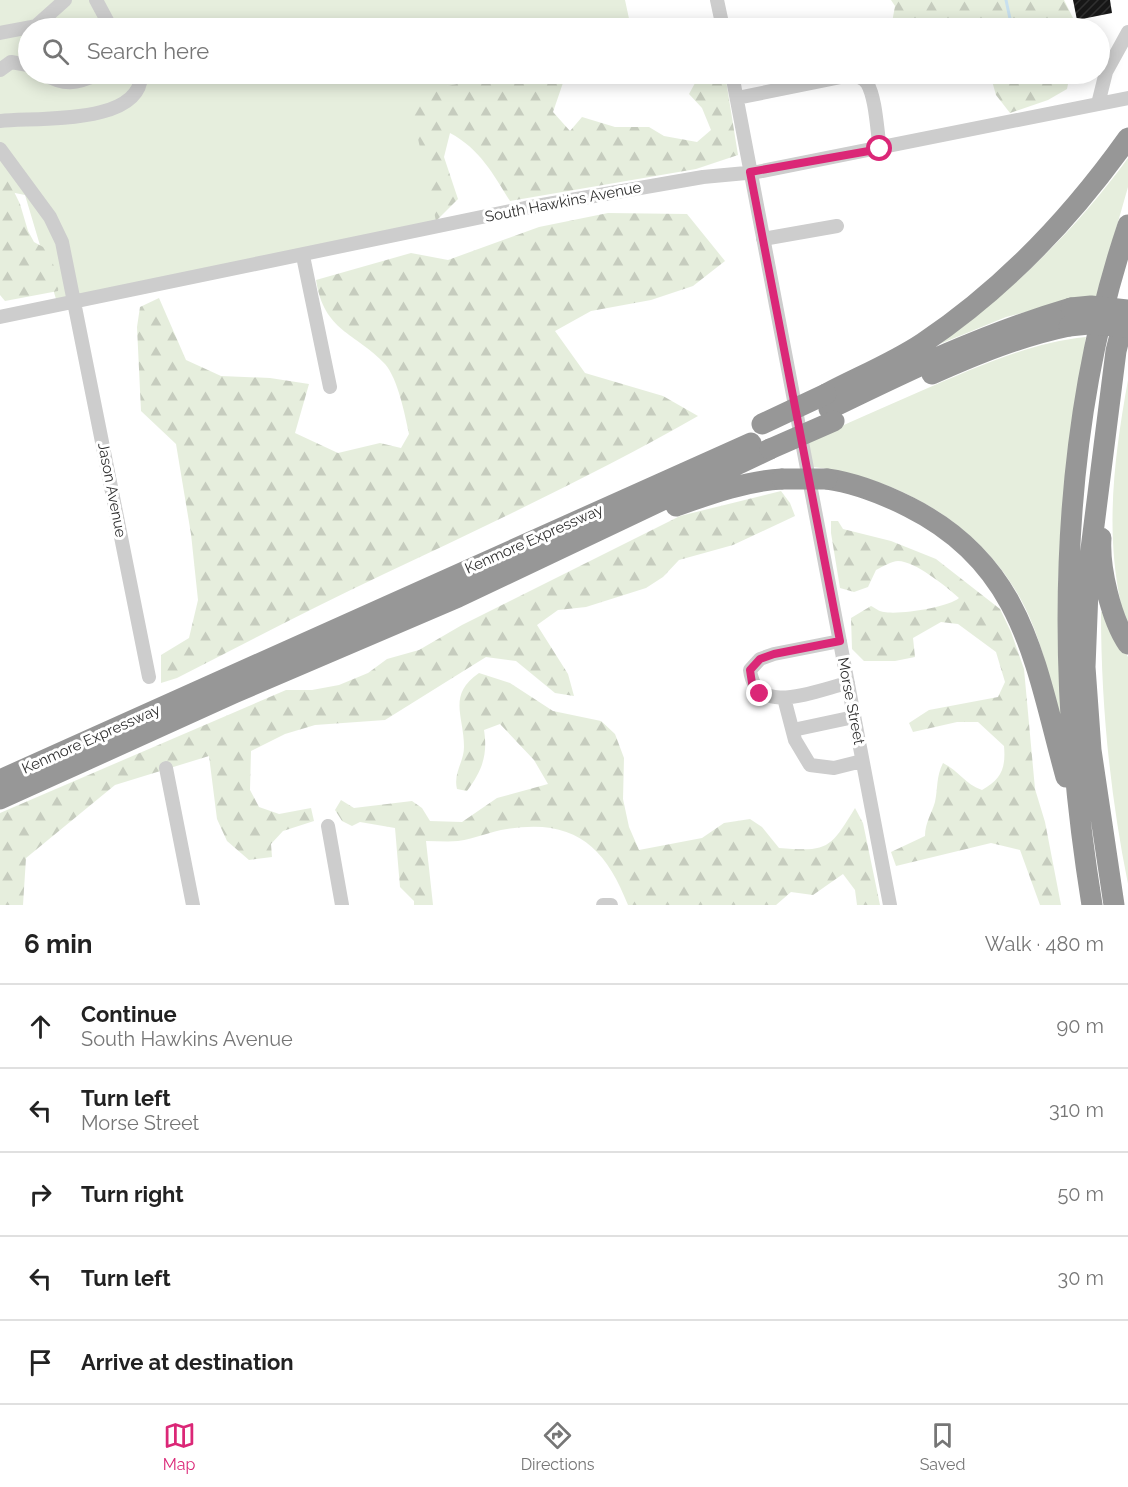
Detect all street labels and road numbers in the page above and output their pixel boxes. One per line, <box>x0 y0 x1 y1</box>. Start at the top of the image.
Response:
street label: South Hawkins Avenue <box>483 178 643 226</box>
street label: Jason Avenue <box>94 441 130 539</box>
street label: Kenmore Expressway <box>462 500 606 578</box>
street label: Morse Street <box>834 656 868 746</box>
street label: Kenmore Expressway <box>19 700 163 778</box>

